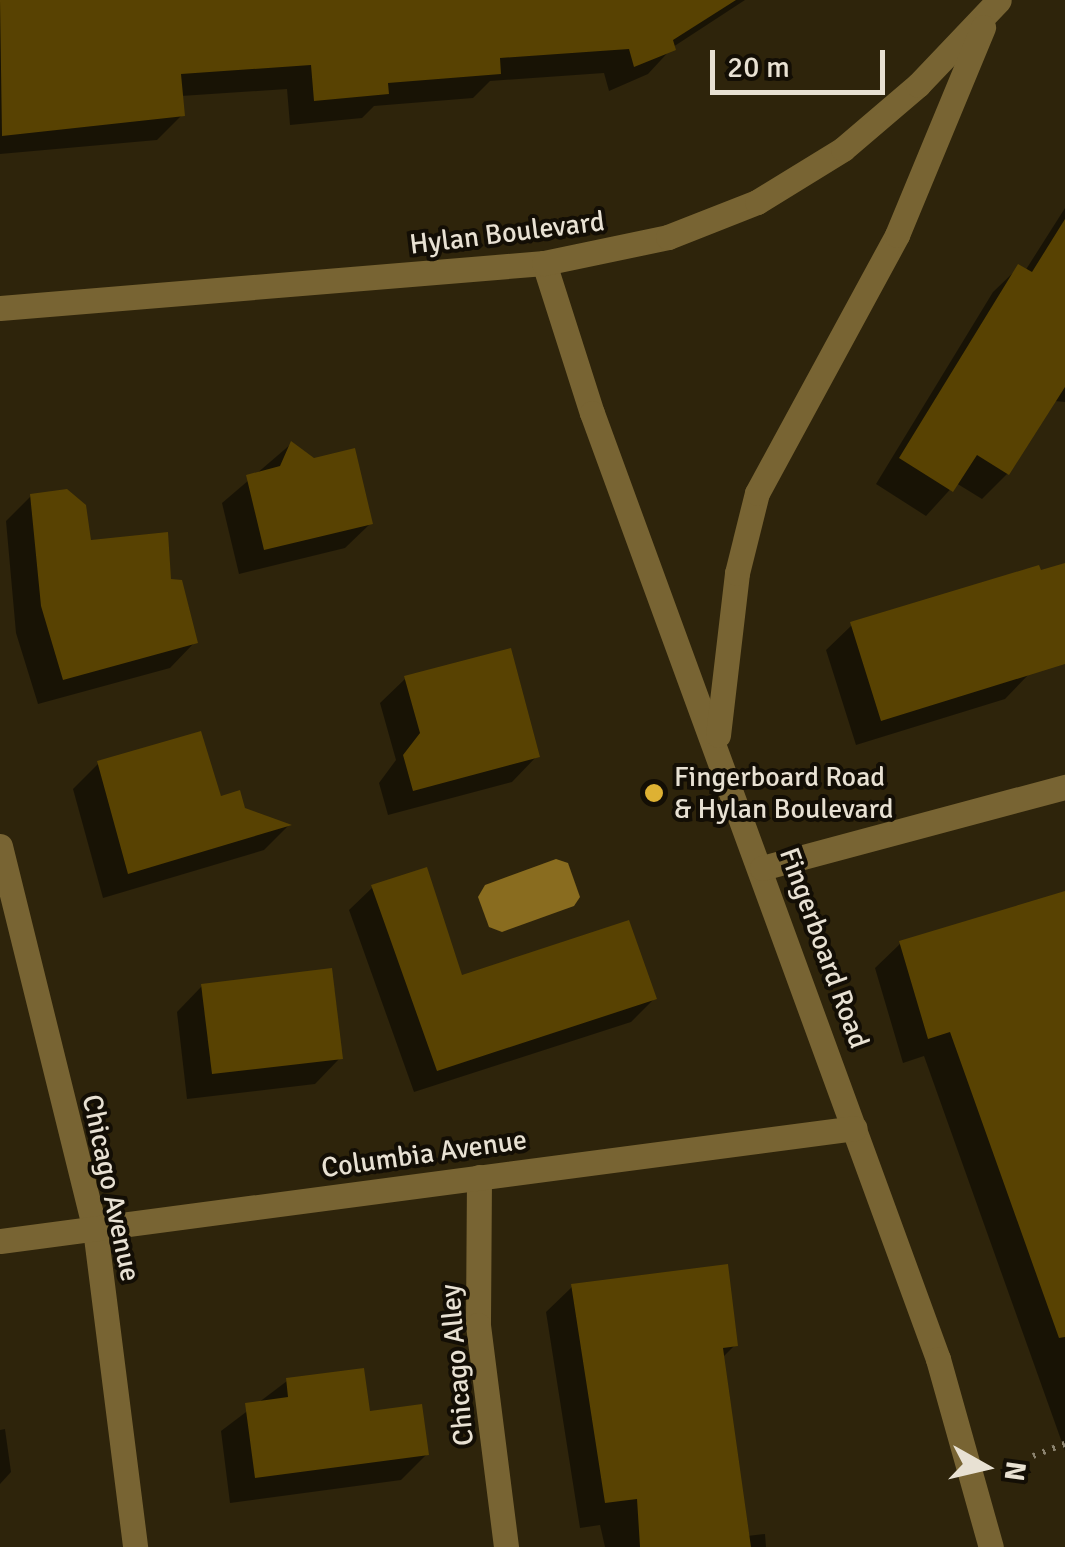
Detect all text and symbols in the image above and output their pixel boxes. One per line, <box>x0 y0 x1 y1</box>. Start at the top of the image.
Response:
scale bar <box>715 30 890 92</box>
text: 20 m <box>727 49 790 86</box>
street label: Hylan Boulevard <box>408 204 606 262</box>
place label: Fingerboard Road & Hylan Boulevard <box>674 760 894 826</box>
marker: Fingerboard Road & Hylan Boulevard <box>643 782 665 804</box>
street label: Fingerboard Road <box>772 843 876 1053</box>
street label: Chicago Avenue <box>75 1092 147 1284</box>
street label: Columbia Avenue <box>319 1123 529 1185</box>
street label: Chicago Alley <box>433 1283 481 1447</box>
north arrow <box>935 1417 1035 1517</box>
text: N <box>997 1459 1033 1483</box>

